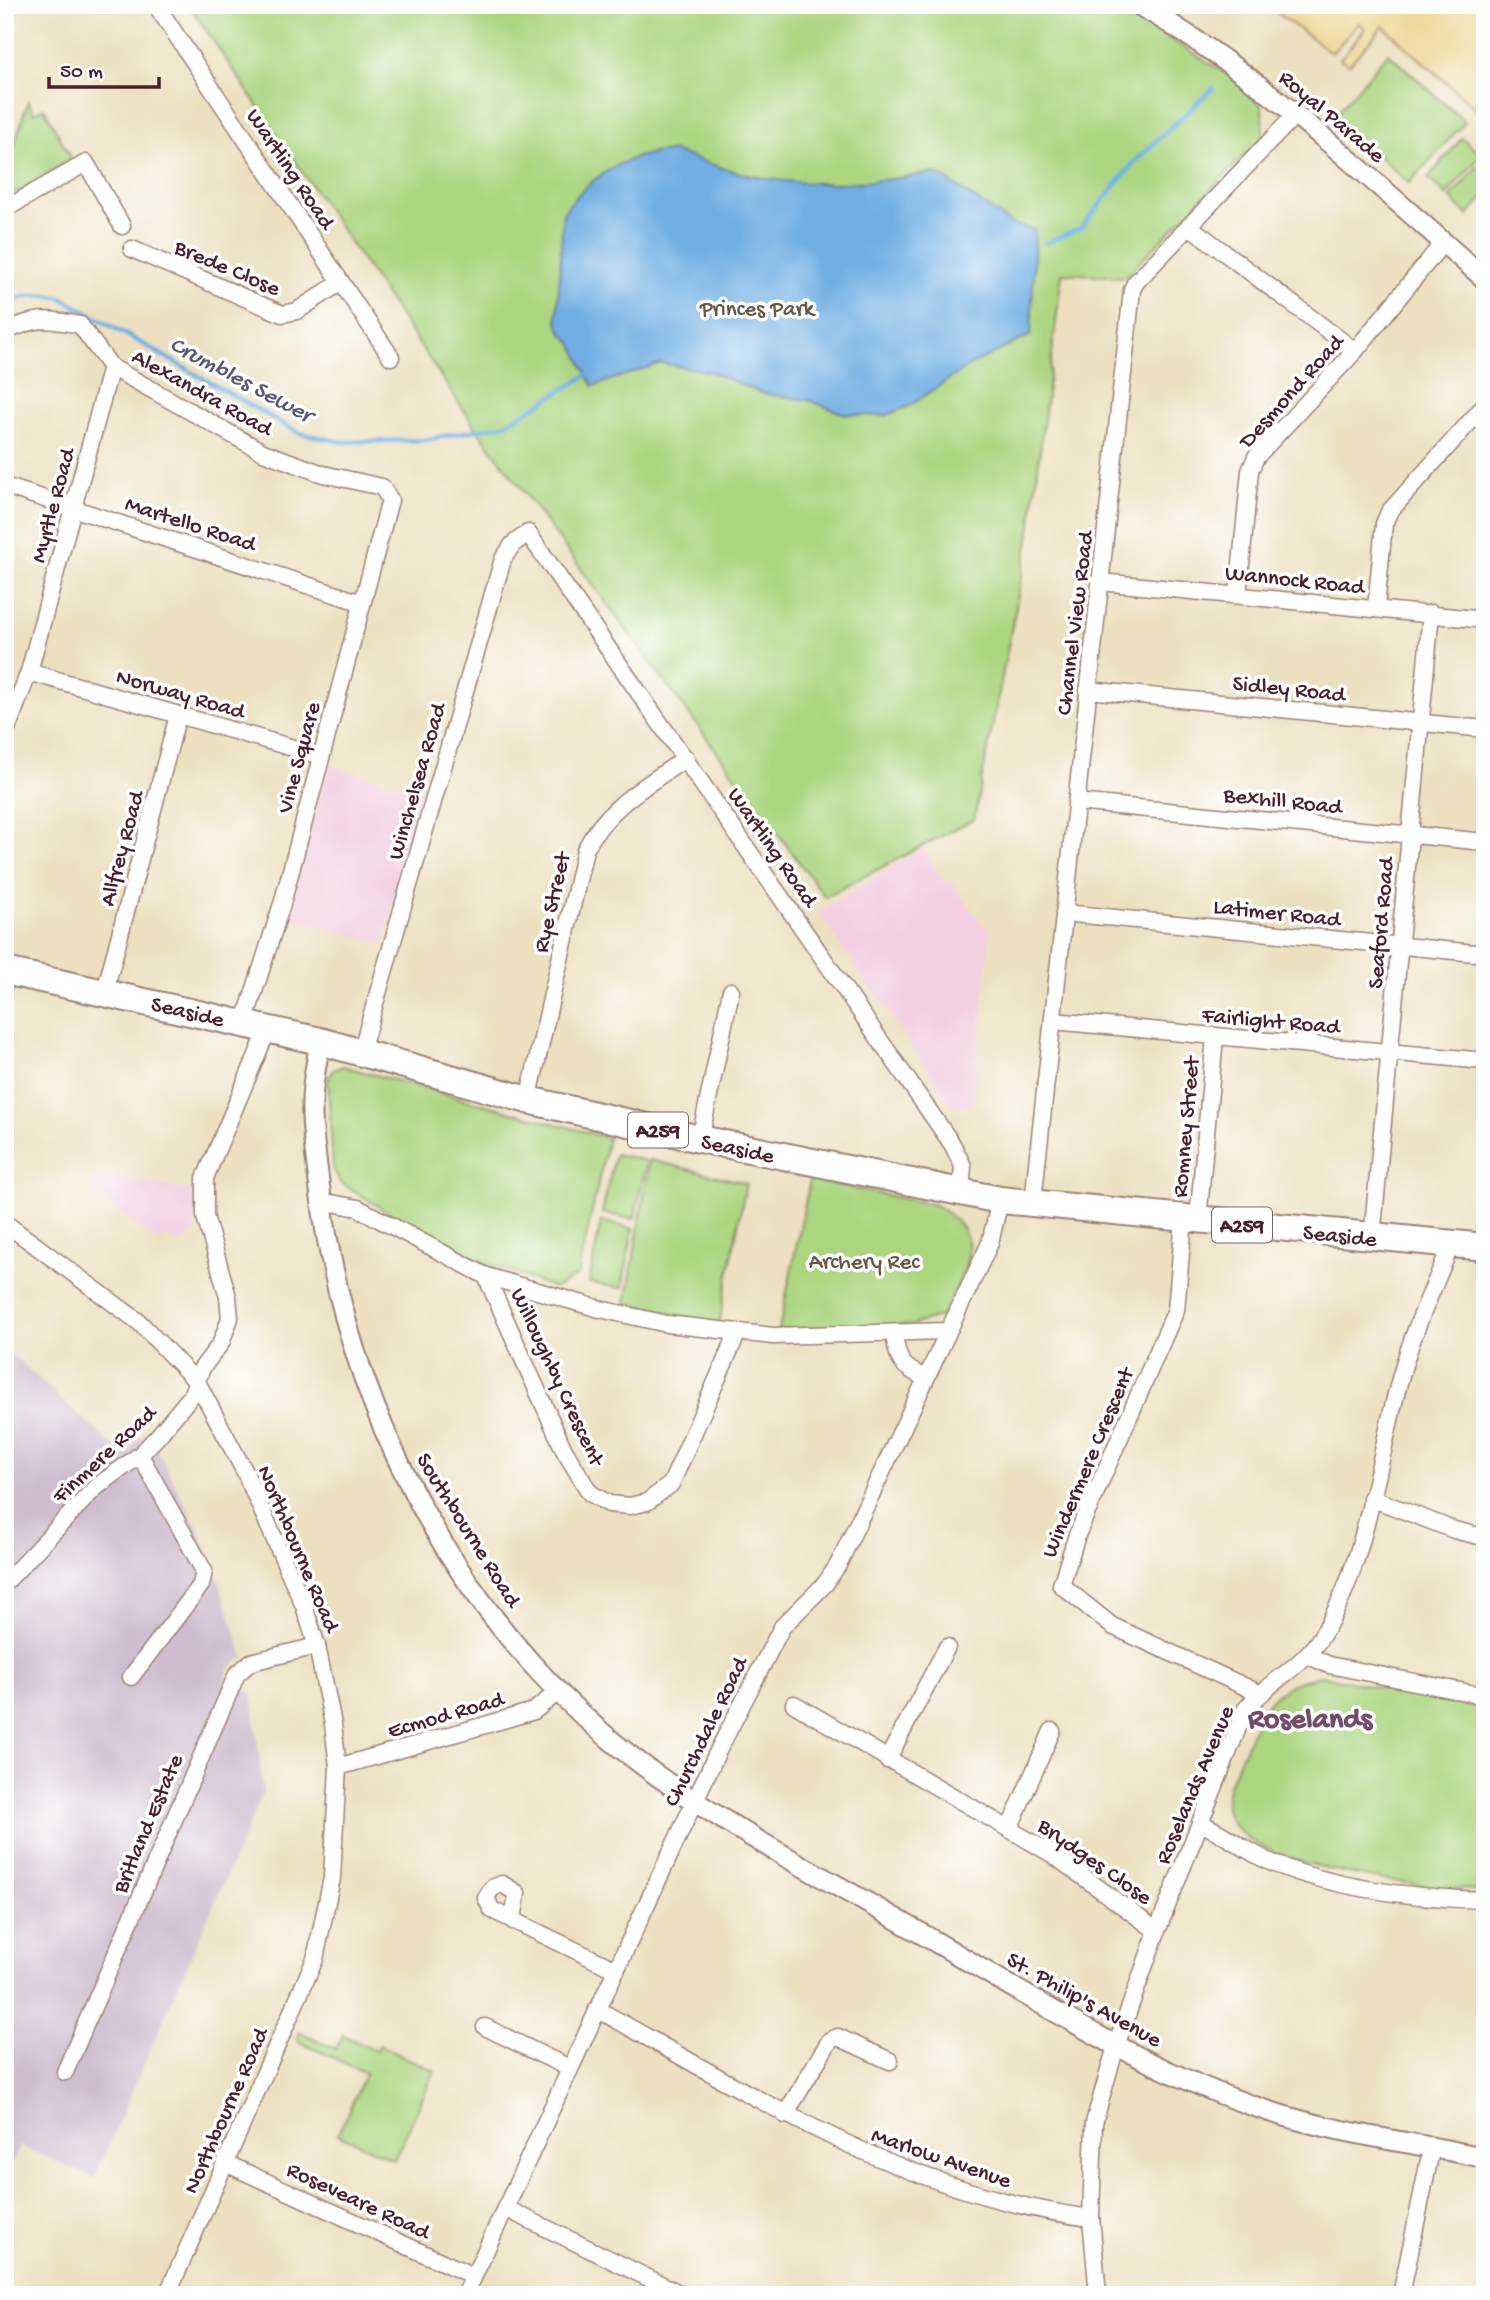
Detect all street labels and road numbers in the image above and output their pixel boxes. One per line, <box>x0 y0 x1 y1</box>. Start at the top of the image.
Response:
street label: Royal Parade <box>1272 65 1390 171</box>
street label: Wartling Road <box>239 105 340 237</box>
street label: Brede Close <box>169 234 285 304</box>
street label: Desmond Road <box>1233 329 1352 456</box>
street label: Alexandra Road <box>126 344 278 445</box>
street label: Myrtle Road <box>26 444 83 566</box>
street label: Martello Road <box>121 491 260 560</box>
street label: Channel View Road <box>1052 528 1101 717</box>
street label: Wannock Road <box>1224 561 1367 602</box>
street label: Norway Road <box>113 664 249 727</box>
street label: Sidley Road <box>1231 671 1348 710</box>
street label: Vine Square <box>272 698 328 817</box>
street label: Winchelsea Road <box>383 699 454 863</box>
street label: Wartling Road <box>720 783 823 914</box>
street label: Bexhill Road <box>1221 783 1345 822</box>
street label: Allfrey Road <box>95 787 152 909</box>
street label: Rye Street <box>529 848 578 956</box>
street label: Seaford Road <box>1363 855 1402 990</box>
street label: Latimer Road <box>1212 894 1343 935</box>
street label: Seaside <box>148 992 227 1035</box>
street label: Fairlight Road <box>1200 1003 1342 1042</box>
street label: Romney Street <box>1168 1054 1207 1199</box>
road number: A259 <box>628 1112 688 1148</box>
street label: Seaside <box>698 1130 777 1172</box>
road number: A259 <box>1212 1208 1272 1242</box>
street label: Seaside <box>1301 1220 1379 1255</box>
street label: Willoughby Crescent <box>503 1284 609 1472</box>
street label: Windermere Crescent <box>1037 1363 1142 1562</box>
street label: Finmere Road <box>47 1400 164 1511</box>
street label: Southbourne Road <box>409 1449 526 1614</box>
street label: Northbourne Road <box>250 1462 345 1638</box>
street label: Churchdale Road <box>659 1652 756 1812</box>
street label: Ecmod Road <box>385 1686 509 1746</box>
street label: Roselands Avenue <box>1151 1701 1242 1869</box>
street label: Britland Estate <box>107 1750 191 1899</box>
street label: Brydges Close <box>1031 1813 1157 1913</box>
street label: St. Philip's Avenue <box>1001 1947 1167 2055</box>
street label: Northbourne Road <box>179 2023 276 2198</box>
street label: Marlow Avenue <box>867 2123 1015 2196</box>
street label: Roseveare Road <box>282 2157 435 2248</box>

